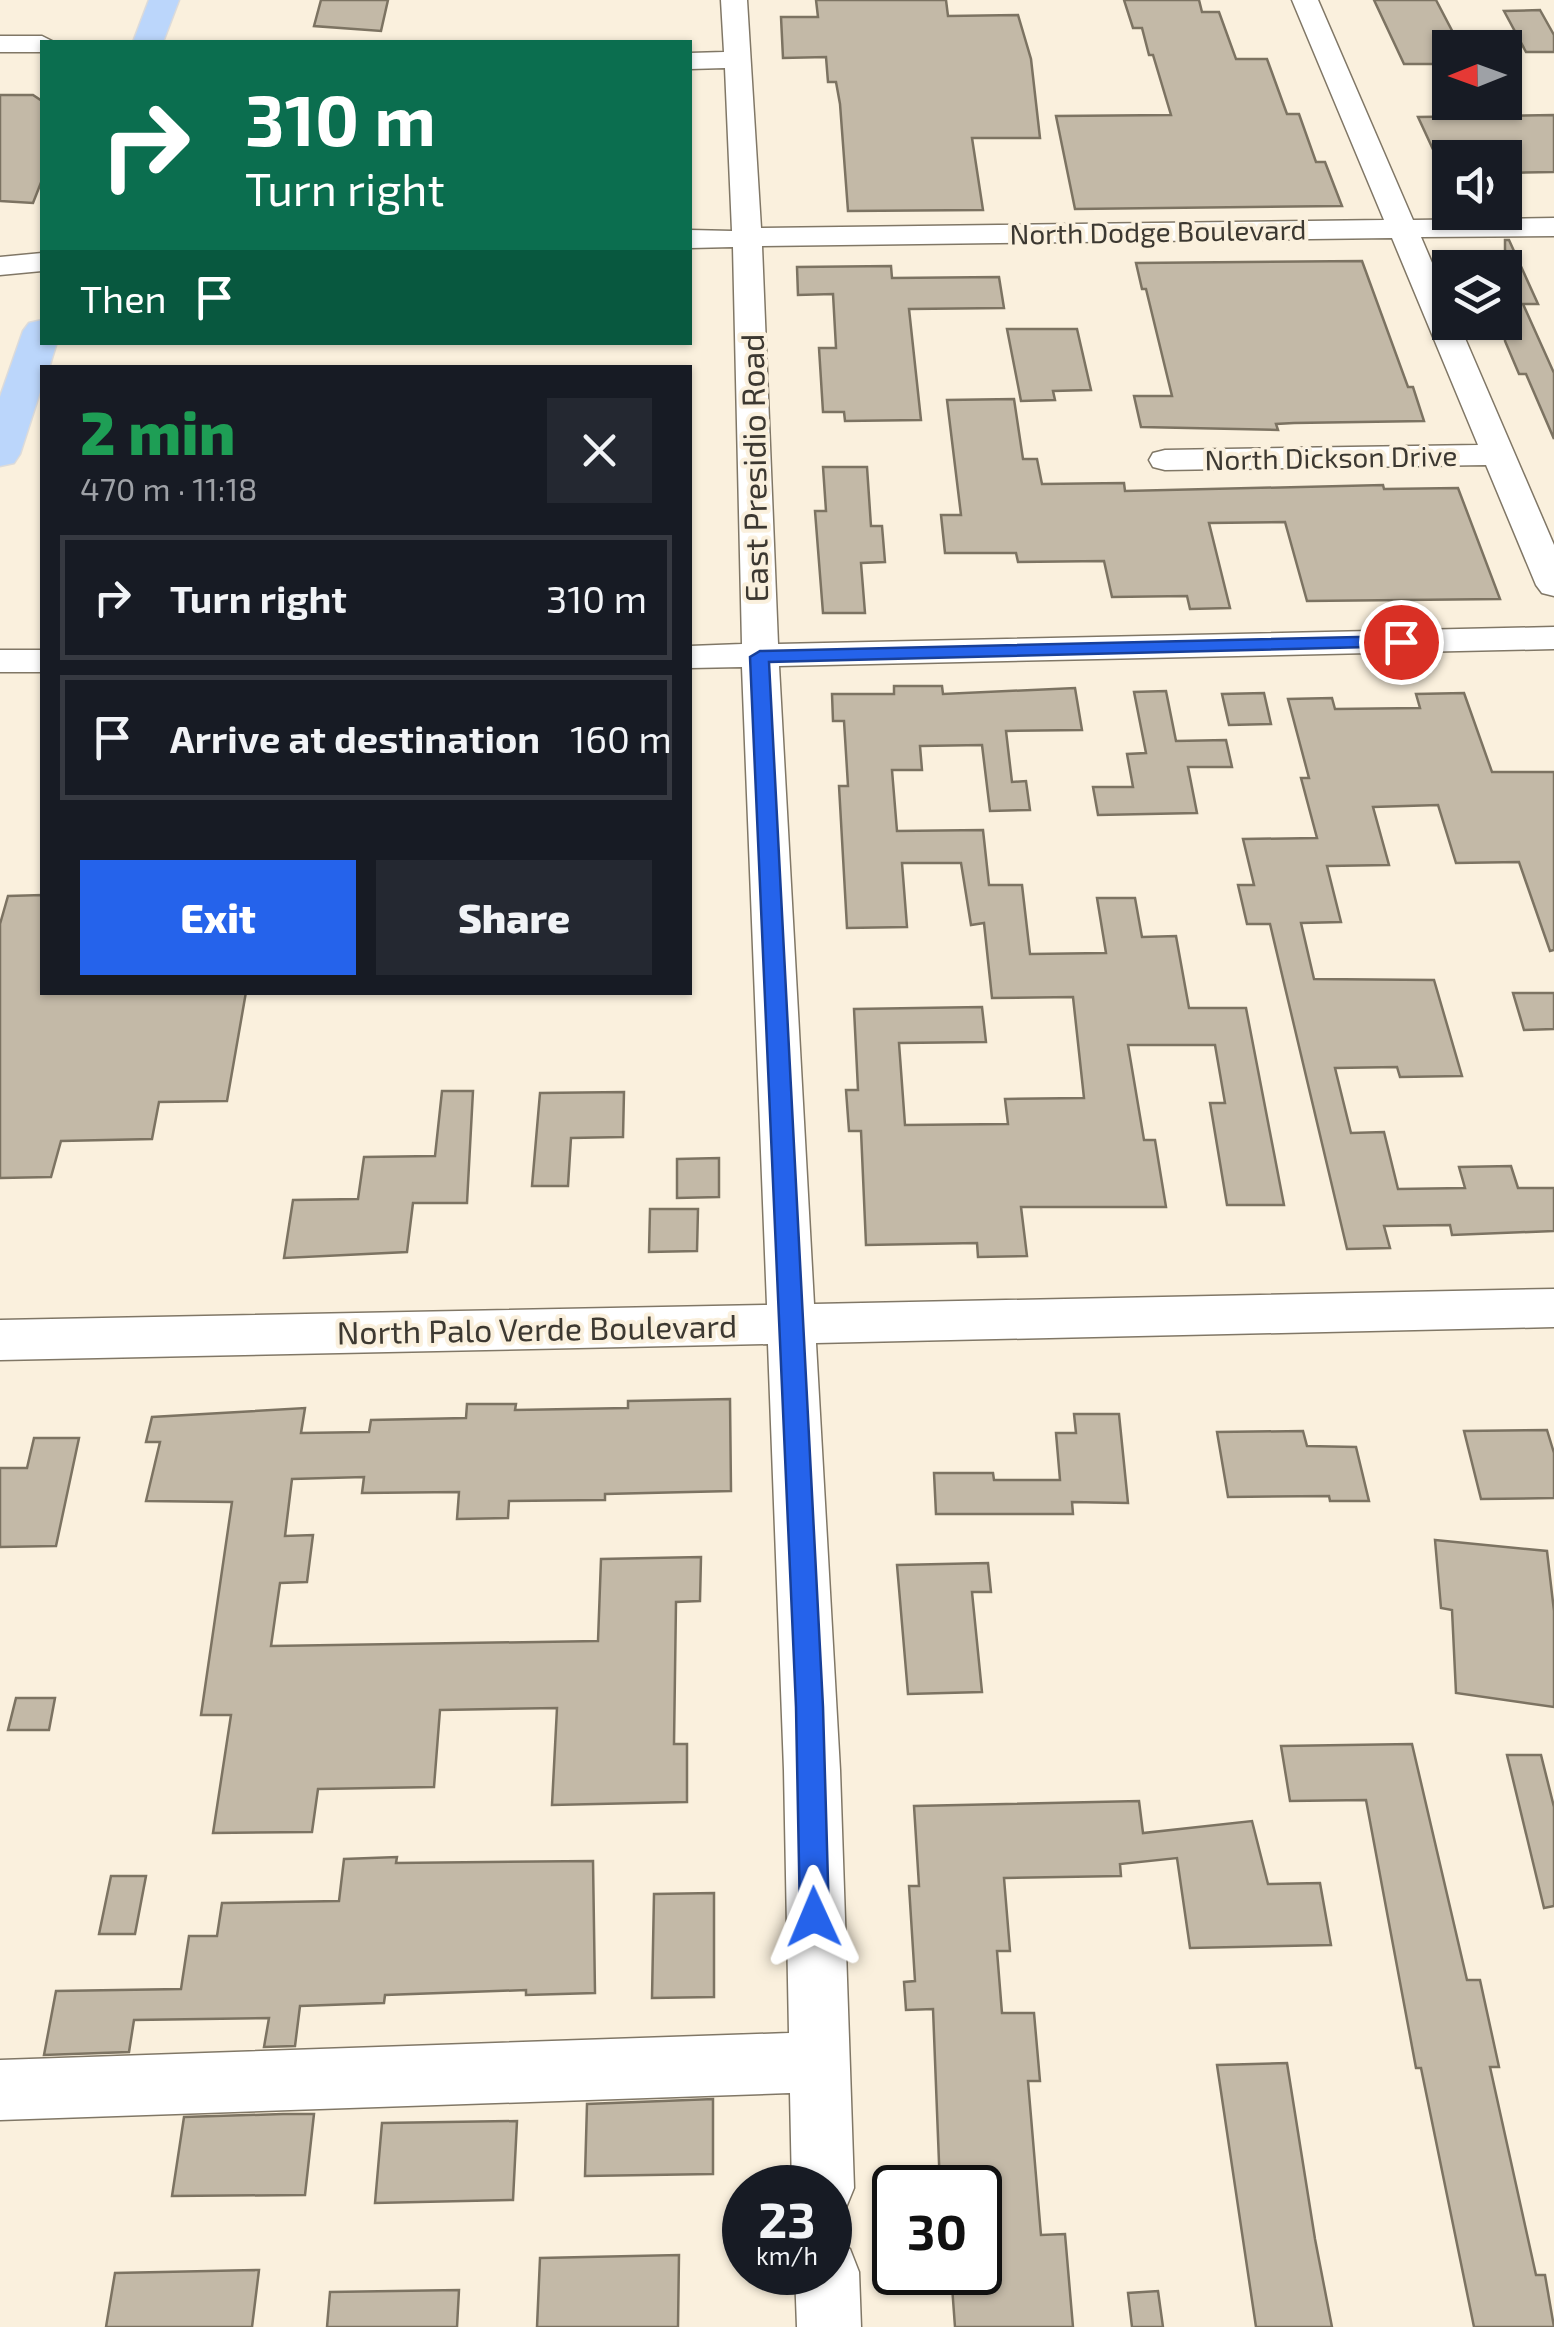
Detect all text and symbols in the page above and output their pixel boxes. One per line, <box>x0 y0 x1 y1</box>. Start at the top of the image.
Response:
north arrow <box>1432 30 1522 120</box>
map controls <box>1432 30 1522 340</box>
text: 310 m <box>245 76 436 160</box>
icon: right <box>80 80 210 210</box>
button: sound <box>1432 140 1522 230</box>
text: Turn right <box>245 161 445 215</box>
street label: North Dodge Boulevard <box>1009 211 1307 251</box>
button: layers <box>1432 250 1522 340</box>
icon: arrive <box>187 270 242 325</box>
text: Then <box>80 275 167 321</box>
street label: East Presidio Road <box>732 333 774 603</box>
text: 2 min <box>80 395 235 467</box>
button: close <box>547 398 652 503</box>
street label: North Dickson Drive <box>1204 438 1458 476</box>
text: 470 m · 11:18 <box>80 469 258 507</box>
icon: right <box>85 570 140 625</box>
text: Turn right <box>170 575 347 621</box>
text: 310 m <box>546 575 647 621</box>
pin <box>1359 600 1444 685</box>
icon: arrive <box>1374 615 1429 670</box>
icon: arrive <box>85 710 140 765</box>
text: Arrive at destination <box>170 715 540 761</box>
text: 160 m <box>570 715 672 761</box>
button: Exit <box>80 860 356 975</box>
button: Share <box>376 860 652 975</box>
street label: North Palo Verde Boulevard <box>336 1306 738 1350</box>
position arrow <box>762 1865 866 1969</box>
speed limit sign: 30 <box>872 2165 1002 2295</box>
text: 23 <box>758 2188 816 2248</box>
text: km/h <box>756 2240 818 2270</box>

